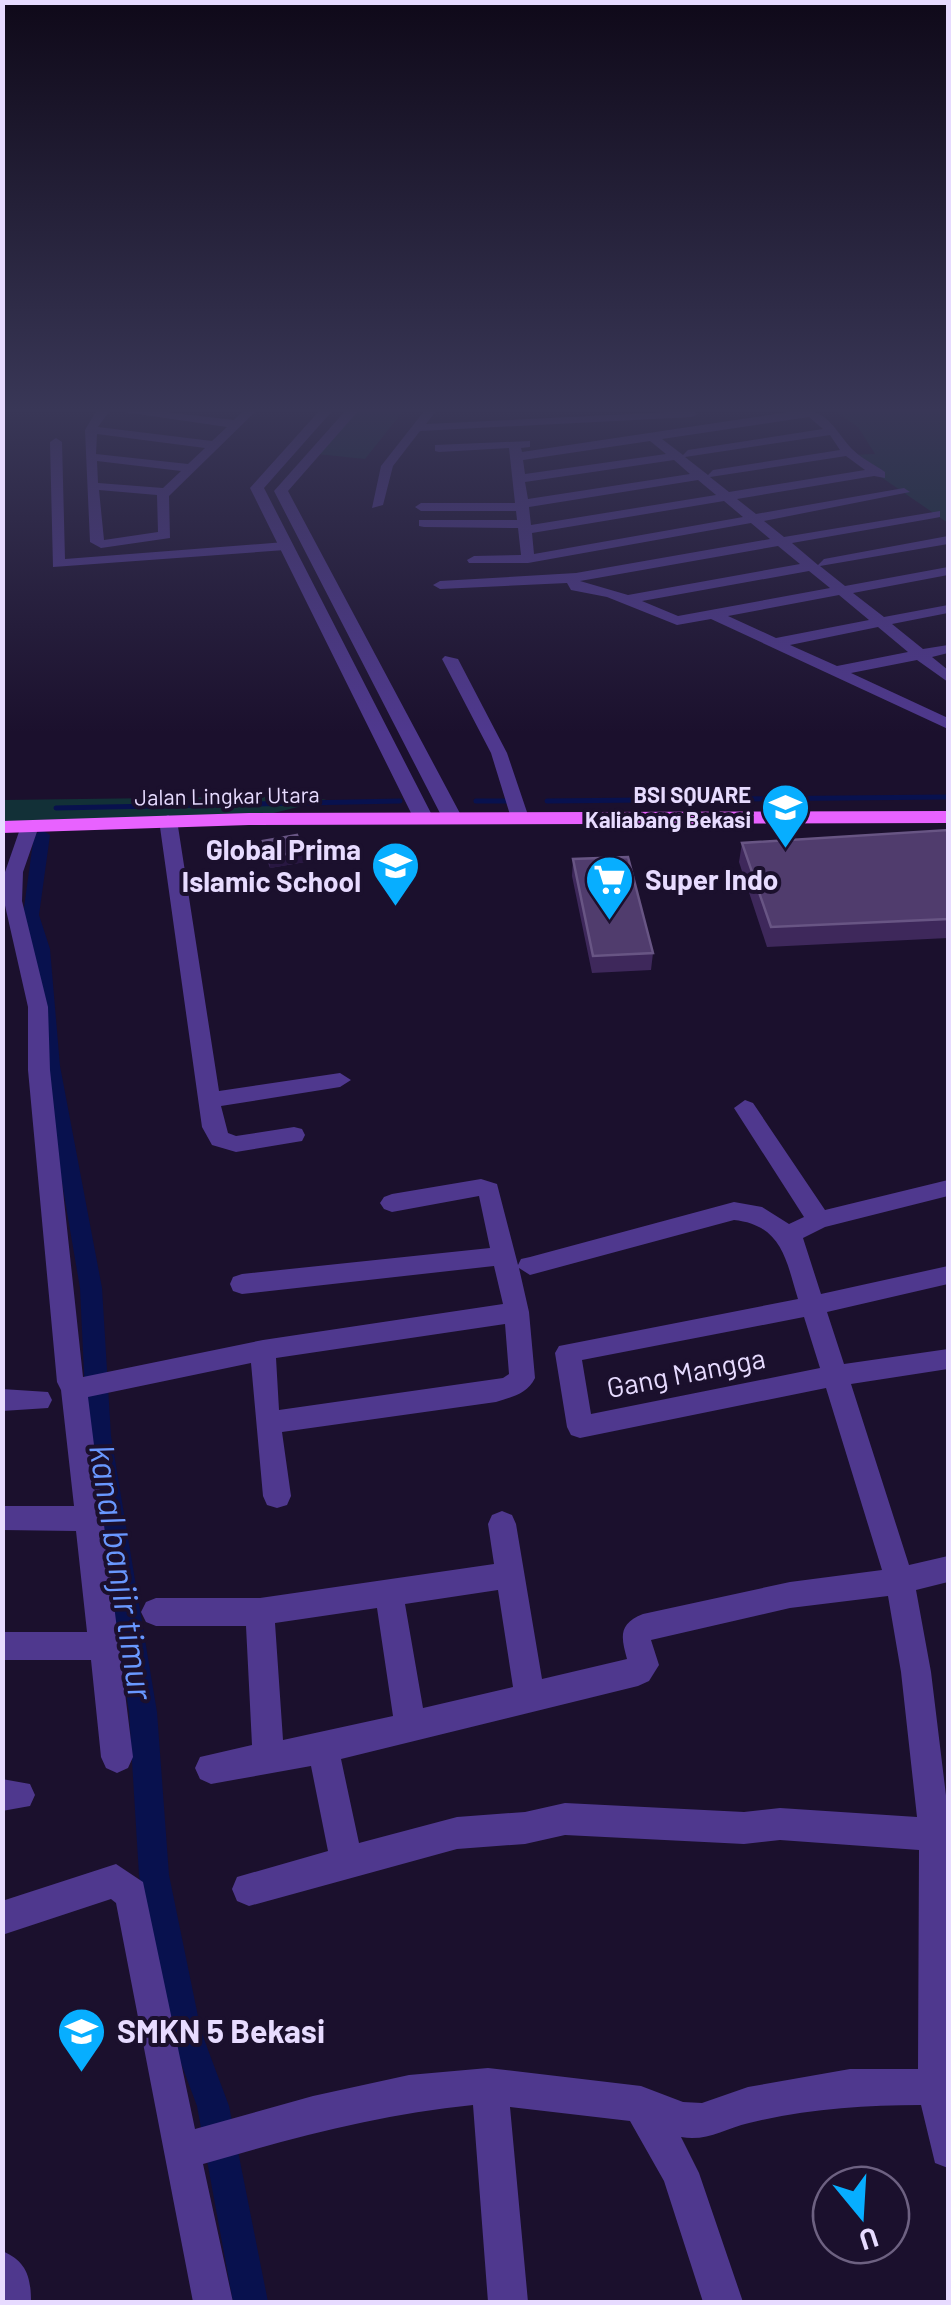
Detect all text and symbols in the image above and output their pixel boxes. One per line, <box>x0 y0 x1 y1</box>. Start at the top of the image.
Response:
street label: Jalan Lingkar Utara <box>134 780 320 810</box>
place label: BSI SQUARE Kaliabang Bekasi <box>585 781 751 832</box>
school or university icon: BSI SQUARE Kaliabang Bekasi <box>760 782 812 850</box>
place label: Global Prima Islamic School <box>182 832 361 898</box>
school or university icon: Global Prima Islamic School <box>370 840 422 908</box>
supermarket icon: Super Indo <box>584 854 636 922</box>
place label: Super Indo <box>645 862 778 896</box>
street label: Gang Mangga <box>604 1340 768 1404</box>
water label: kanal banjir timur <box>82 1441 164 1704</box>
school or university icon: SMKN 5 Bekasi <box>56 2006 108 2074</box>
place label: SMKN 5 Bekasi <box>117 2011 325 2049</box>
north arrow <box>811 2165 911 2265</box>
text: U <box>855 2221 883 2259</box>

